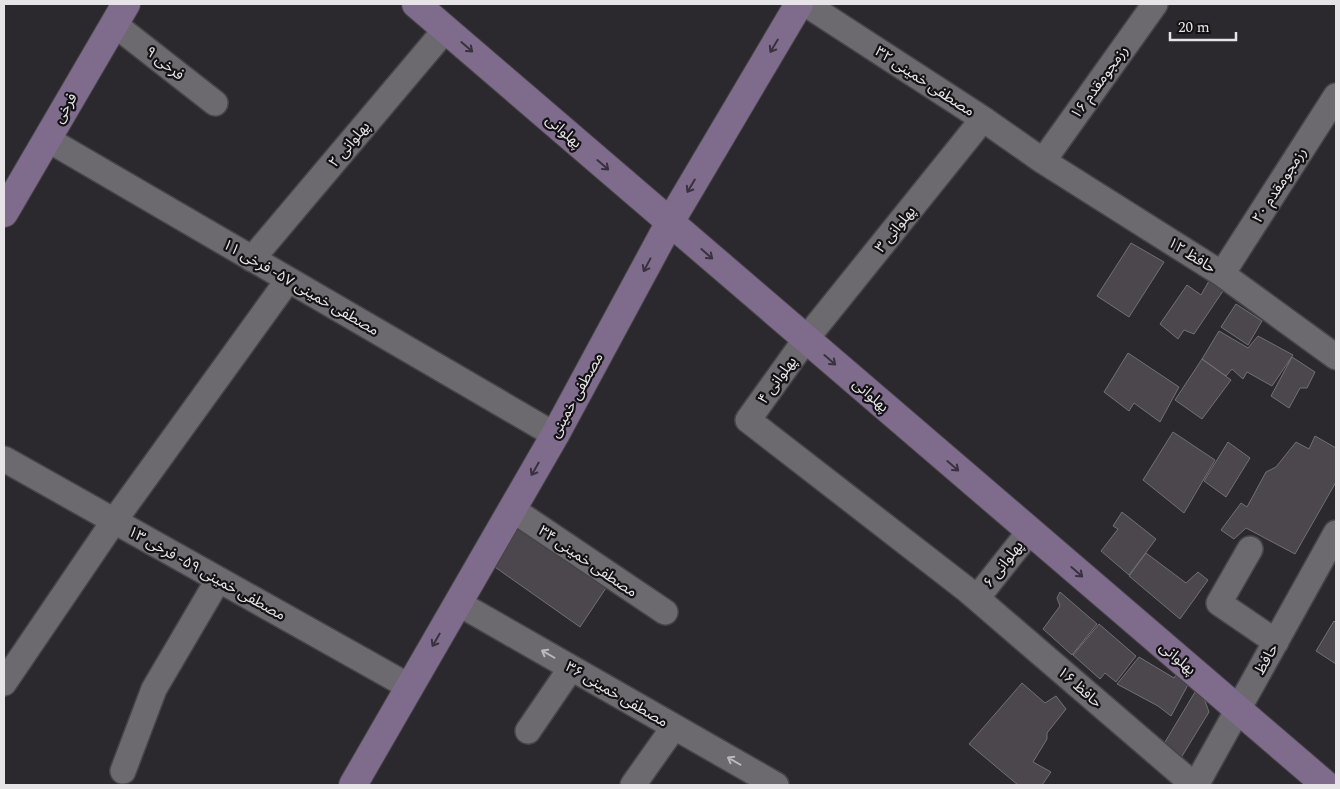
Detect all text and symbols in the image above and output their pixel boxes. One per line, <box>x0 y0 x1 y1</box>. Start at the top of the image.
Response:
scale bar <box>1170 10 1236 42</box>
text: 20 m <box>1178 16 1210 39</box>
one-way arrow <box>769 38 779 52</box>
street label: مصطفی خمینی ۳۲ <box>870 40 979 122</box>
street label: فرخی ۹ <box>140 41 189 86</box>
one-way arrow <box>460 41 473 53</box>
street label: رزمجومقدم ۱۶ <box>1065 41 1134 124</box>
street label: فرخی <box>47 88 84 128</box>
street label: پهلوانی <box>540 109 587 154</box>
street label: پهلوانی ۲ <box>323 116 376 173</box>
street label: رزمجومقدم ۲۰ <box>1246 143 1313 228</box>
one-way arrow <box>596 159 609 170</box>
one-way arrow <box>686 178 696 192</box>
street label: پهلوانی ۳ <box>869 201 922 258</box>
street label: حافظ ۱۲ <box>1163 232 1221 279</box>
street label: مصطفی خمینی ۵۷- فرخی ۱۱ <box>218 233 383 342</box>
one-way arrow <box>700 248 713 260</box>
one-way arrow <box>641 258 651 272</box>
street label: مصطفی خمینی <box>544 348 609 442</box>
street label: پهلوانی ۴ <box>752 351 803 409</box>
one-way arrow <box>824 354 837 366</box>
street label: پهلوانی <box>847 373 894 418</box>
one-way arrow <box>947 460 960 471</box>
one-way arrow <box>530 462 540 477</box>
street label: مصطفی خمینی ۵۹- فرخی ۱۳ <box>124 520 290 626</box>
street label: مصطفی خمینی ۳۴ <box>534 520 642 603</box>
street label: پهلوانی ۶ <box>978 536 1029 593</box>
one-way arrow <box>1070 566 1083 577</box>
one-way arrow <box>431 633 441 647</box>
street label: پهلوانی <box>1154 636 1201 681</box>
street label: حافظ <box>1249 639 1284 679</box>
one-way arrow <box>540 649 555 659</box>
street label: مصطفی خمینی ۳۶ <box>561 656 672 733</box>
street label: حافظ ۱۶ <box>1052 661 1107 714</box>
one-way arrow <box>727 756 742 765</box>

